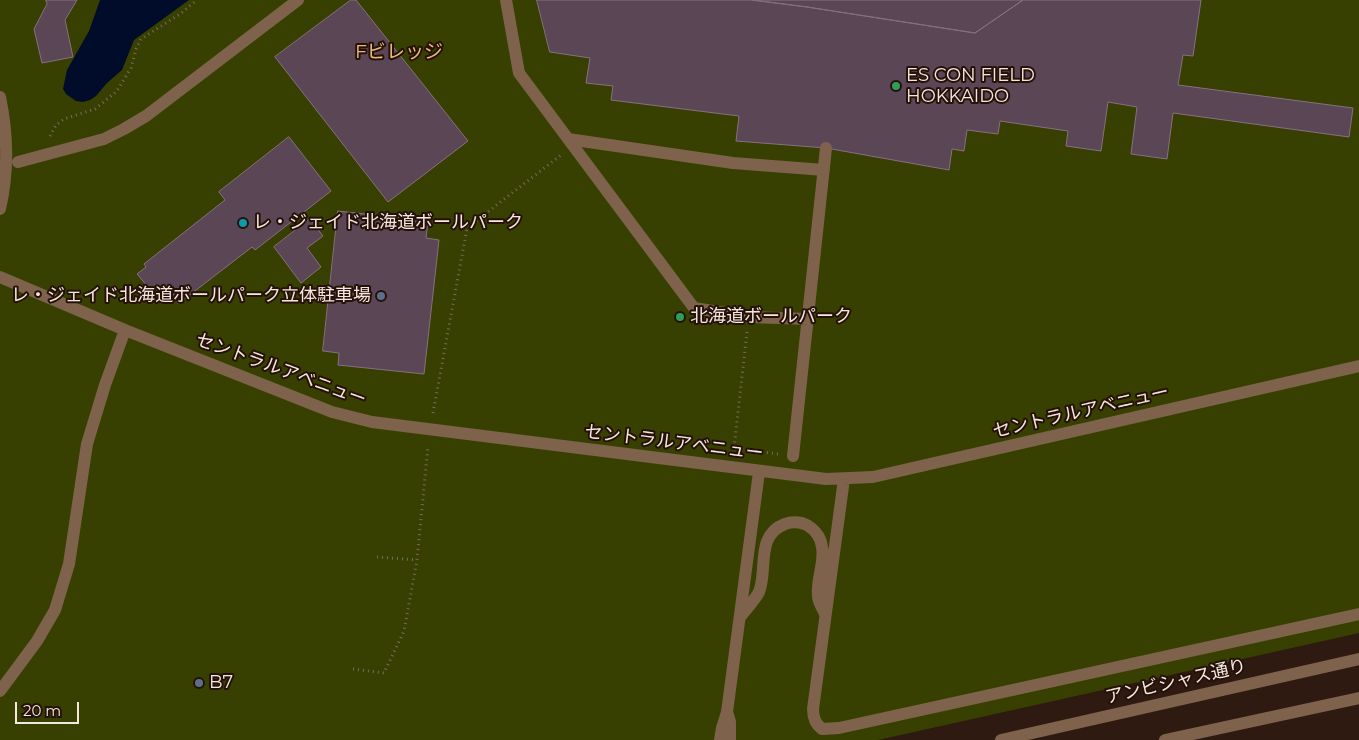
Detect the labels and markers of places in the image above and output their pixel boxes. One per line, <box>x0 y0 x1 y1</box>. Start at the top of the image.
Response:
place label: ES CON FIELD HOKKAIDO <box>906 65 1035 108</box>
marker: ES CON FIELD HOKKAIDO <box>890 80 902 92</box>
place label: レ・ジェイド北海道ボールパーク <box>253 212 523 234</box>
marker: レ・ジェイド北海道ボールパーク <box>237 217 249 229</box>
place label: レ・ジェイド北海道ボールパーク立体駐車場 <box>11 285 371 307</box>
marker: レ・ジェイド北海道ボールパーク立体駐車場 <box>375 290 387 302</box>
place label: 北海道ボールパーク <box>690 306 852 328</box>
marker: 北海道ボールパーク <box>674 311 686 323</box>
place label: B7 <box>209 672 233 694</box>
marker: B7 <box>193 677 205 689</box>

